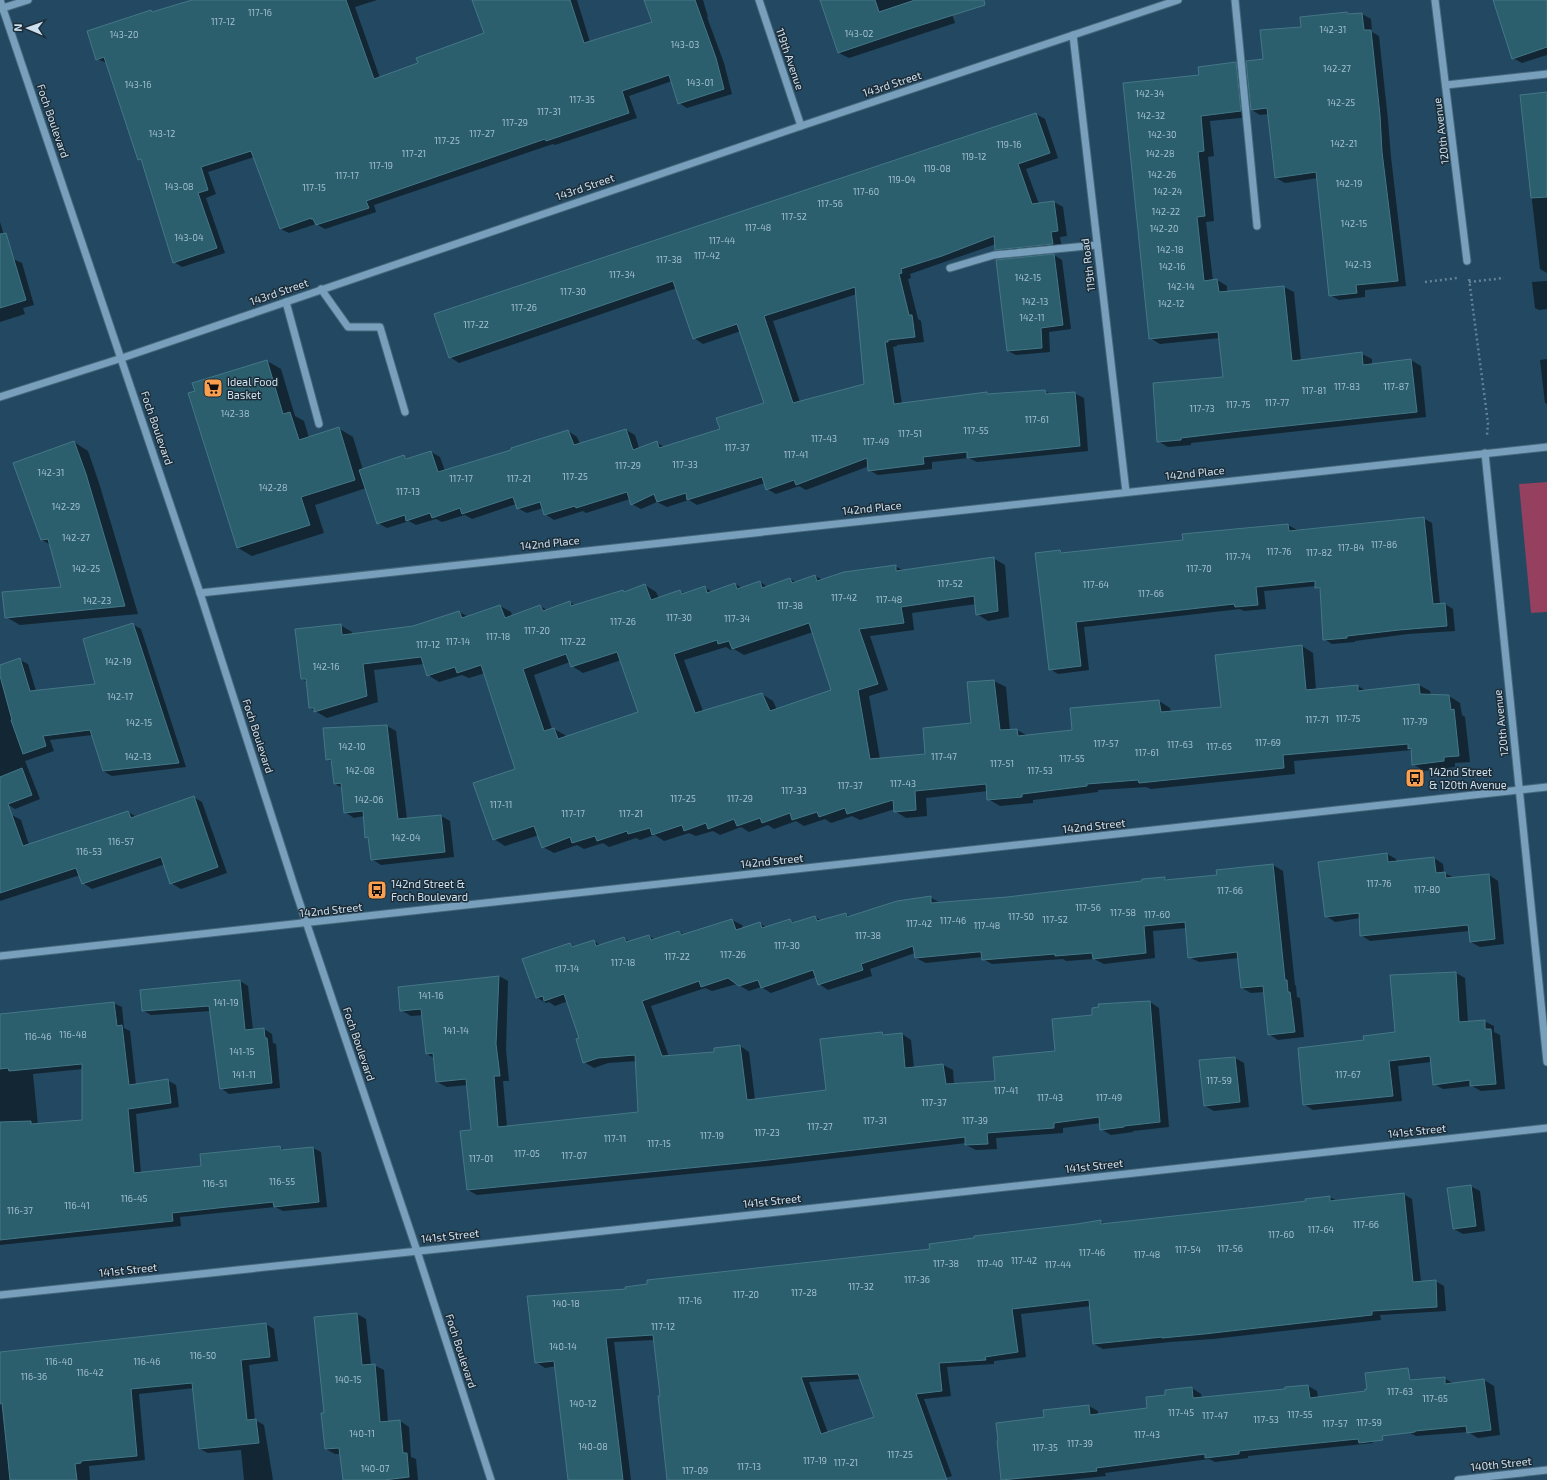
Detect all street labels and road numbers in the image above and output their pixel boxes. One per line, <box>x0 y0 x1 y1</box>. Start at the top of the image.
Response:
street label: 119th Avenue <box>774 26 807 92</box>
street label: 143rd Street <box>861 68 923 99</box>
street label: Foch Boulevard <box>35 82 72 159</box>
street label: 120th Avenue <box>1430 97 1451 165</box>
street label: 143rd Street <box>554 170 616 203</box>
street label: 119th Road <box>1078 238 1097 292</box>
street label: 143rd Street <box>248 275 310 308</box>
street label: Foch Boulevard <box>139 389 176 466</box>
street label: 142nd Place <box>1165 463 1225 482</box>
street label: 142nd Place <box>842 498 902 517</box>
street label: 142nd Place <box>520 533 580 552</box>
street label: 120th Avenue <box>1491 689 1510 757</box>
street label: Foch Boulevard <box>240 697 277 775</box>
street label: 142nd Street <box>1062 816 1126 835</box>
street label: 142nd Street <box>740 851 804 870</box>
street label: 142nd Street <box>299 900 363 919</box>
street label: Foch Boulevard <box>341 1005 378 1082</box>
street label: 141st Street <box>1387 1121 1447 1140</box>
street label: 141st Street <box>1064 1156 1124 1175</box>
street label: 141st Street <box>742 1191 802 1210</box>
street label: 141st Street <box>420 1226 480 1245</box>
street label: 141st Street <box>98 1260 158 1279</box>
street label: Foch Boulevard <box>443 1312 480 1390</box>
street label: 140th Street <box>1470 1454 1532 1473</box>

